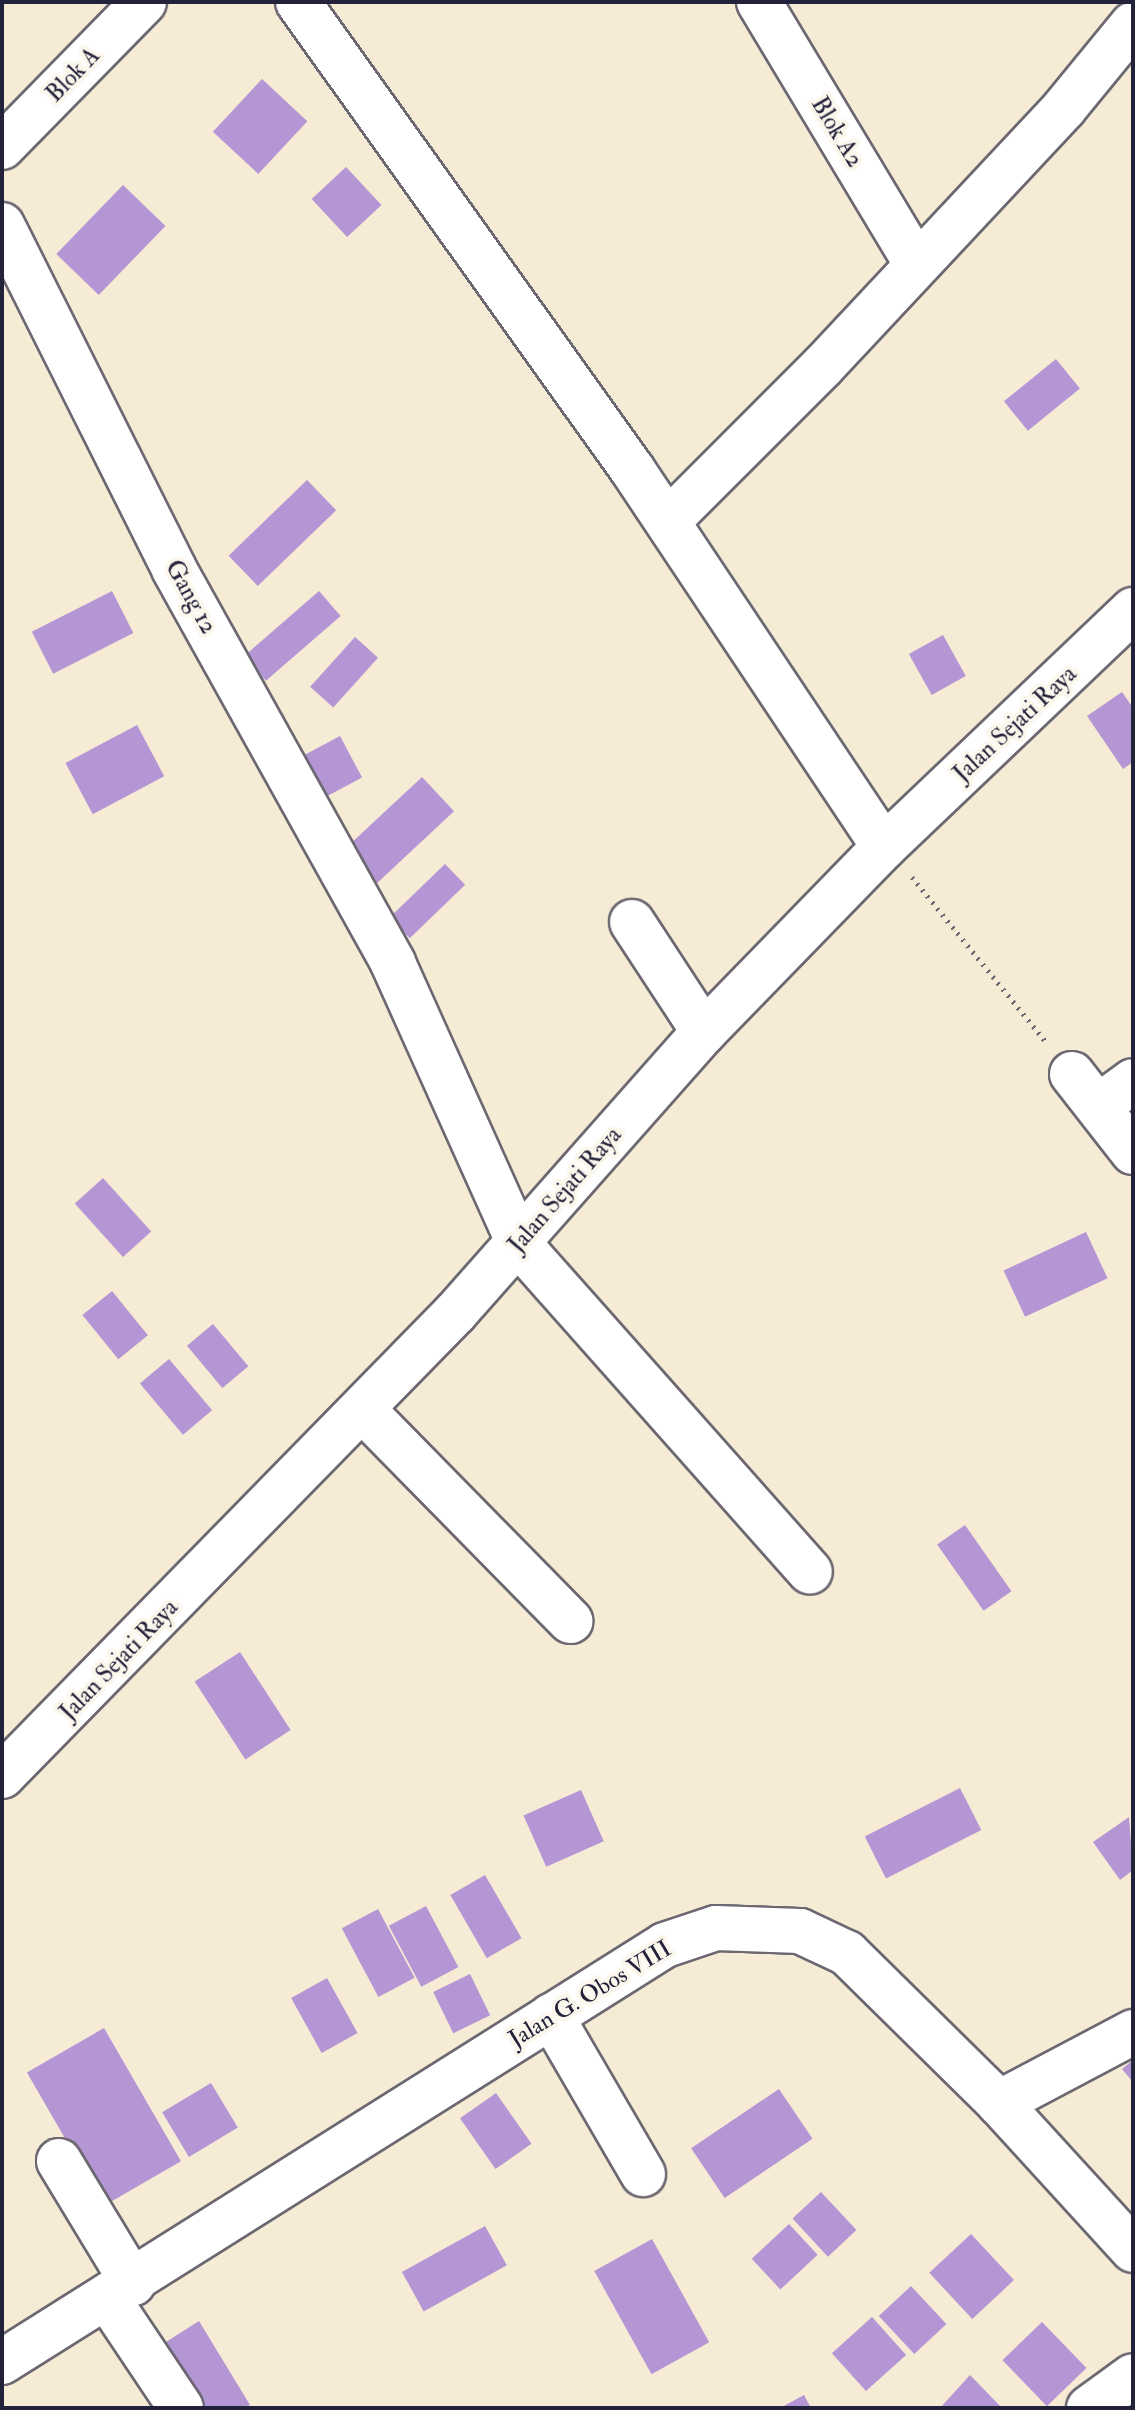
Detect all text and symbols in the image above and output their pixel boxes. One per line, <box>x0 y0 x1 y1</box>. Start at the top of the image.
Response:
street label: Blok A <box>40 42 106 108</box>
street label: Blok A2 <box>805 92 869 172</box>
street label: Gang 12 <box>159 555 223 639</box>
street label: Jalan Sejati Raya <box>948 660 1082 788</box>
street label: Jalan Sejati Raya <box>502 1121 628 1259</box>
street label: Jalan Sejati Raya <box>54 1593 184 1727</box>
street label: Jalan G. Obos VIII <box>504 1934 676 2054</box>

